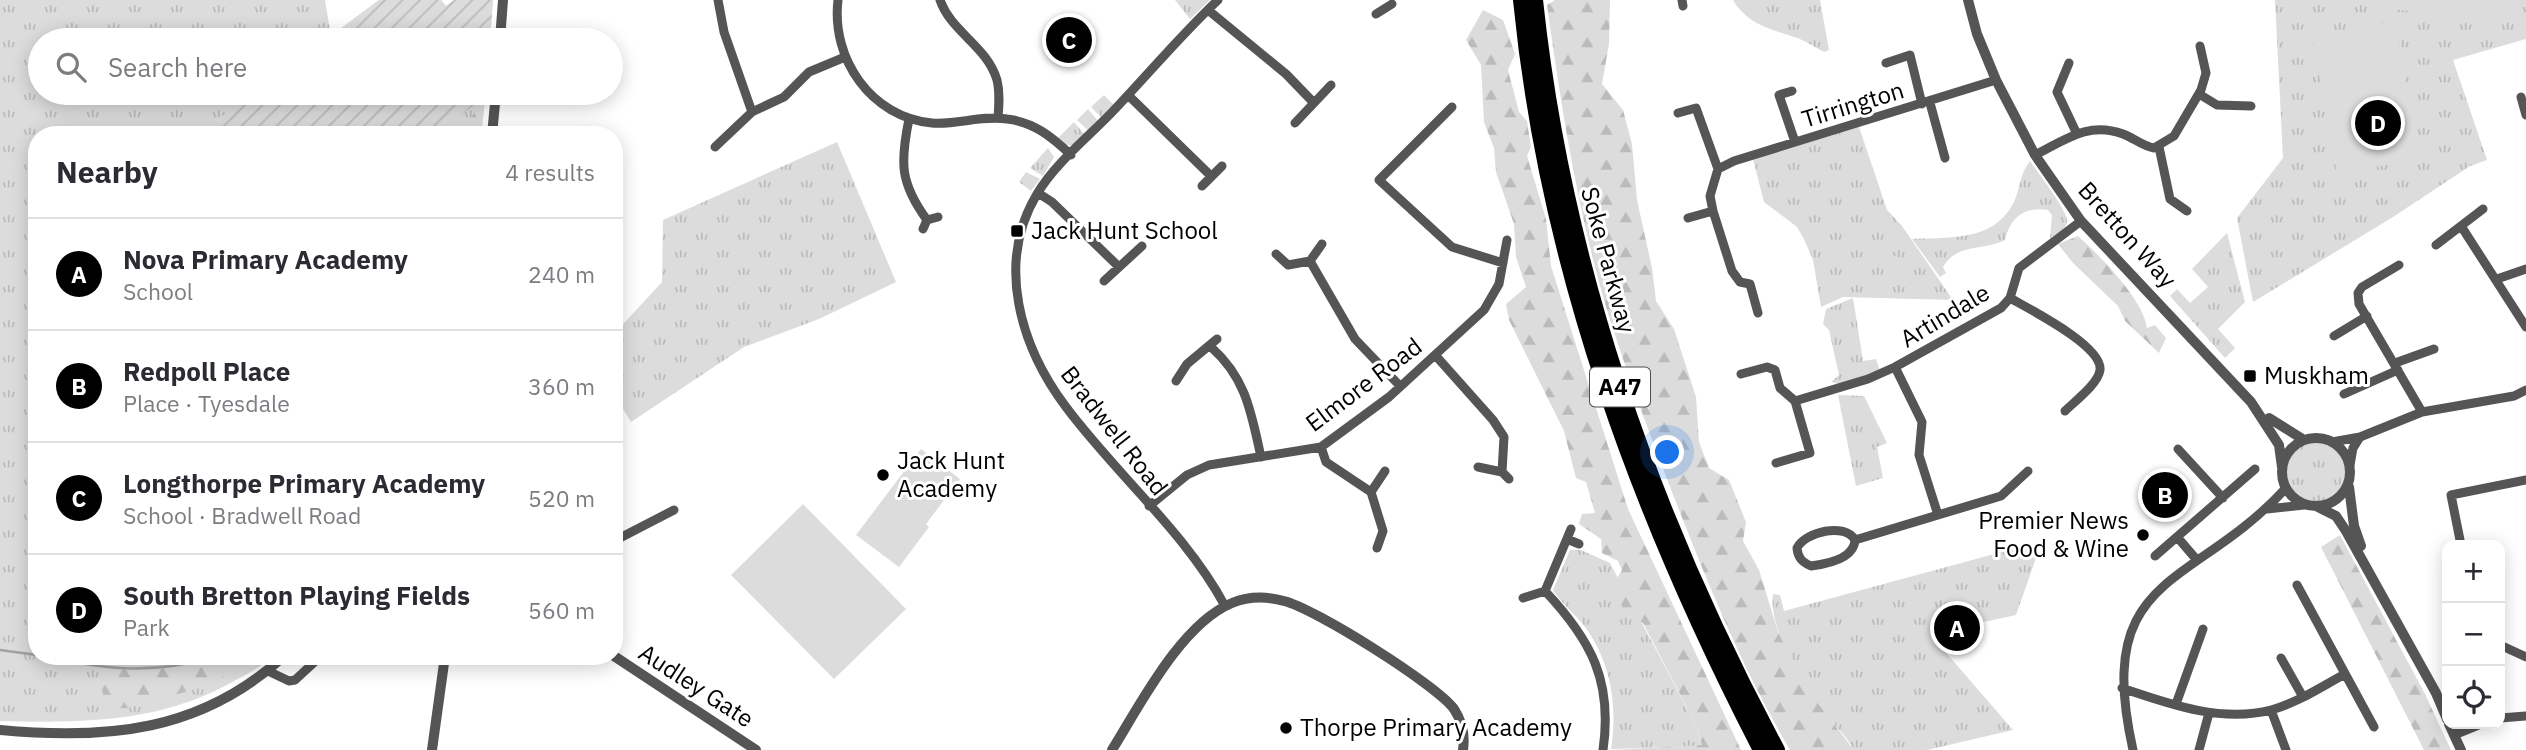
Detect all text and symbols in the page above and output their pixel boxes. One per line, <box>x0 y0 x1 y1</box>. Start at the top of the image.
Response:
pin: C <box>1046 14 1092 66</box>
search box <box>28 28 623 105</box>
icon: search <box>52 48 90 86</box>
text: Search here <box>108 50 247 84</box>
street label: Tirrington <box>1798 73 1908 135</box>
pin: D <box>2355 97 2401 149</box>
text: Nearby <box>56 152 158 191</box>
text: 4 results <box>505 157 595 187</box>
street label: Bretton Way <box>2071 174 2184 294</box>
street label: Soke Parkway <box>1574 183 1644 336</box>
place label: Jack Hunt School <box>1031 214 1218 246</box>
marker: Jack Hunt School <box>1009 223 1025 239</box>
text: Nova Primary Academy <box>123 242 408 276</box>
text: A <box>71 259 87 289</box>
text: 240 m <box>528 259 595 289</box>
text: School <box>123 276 193 306</box>
street label: Artindale <box>1894 276 1995 354</box>
street label: Elmore Road <box>1299 330 1428 438</box>
text: Redpoll Place <box>123 354 290 388</box>
street label: Bradwell Road <box>1054 359 1176 502</box>
place label: Muskham <box>2264 359 2369 391</box>
road number: A47 <box>1590 368 1650 406</box>
marker: Muskham <box>2242 368 2258 384</box>
text: B <box>71 371 87 401</box>
text: 360 m <box>528 371 595 401</box>
text: Place · Tyesdale <box>123 388 290 418</box>
your location <box>1650 435 1684 469</box>
place label: Jack Hunt Academy <box>897 444 1005 504</box>
text: Longthorpe Primary Academy <box>123 466 485 500</box>
marker: Jack Hunt Academy <box>875 467 891 483</box>
pin: B <box>2142 469 2188 521</box>
text: C <box>72 483 86 513</box>
text: 520 m <box>528 483 595 513</box>
text: School · Bradwell Road <box>123 500 361 530</box>
place label: Premier News Food & Wine <box>1978 504 2129 564</box>
marker: Premier News Food & Wine <box>2135 527 2151 543</box>
map controls <box>2442 540 2505 729</box>
button: + <box>2442 540 2505 603</box>
text: South Bretton Playing Fields <box>123 578 470 612</box>
text: D <box>71 595 87 625</box>
text: 560 m <box>528 595 595 625</box>
pin: A <box>1934 602 1980 654</box>
button: − <box>2442 603 2505 666</box>
text: Park <box>123 612 170 642</box>
street label: Audley Gate <box>633 636 760 734</box>
button: locate <box>2442 666 2505 729</box>
place label: Thorpe Primary Academy <box>1300 711 1572 743</box>
marker: Thorpe Primary Academy <box>1278 720 1294 736</box>

